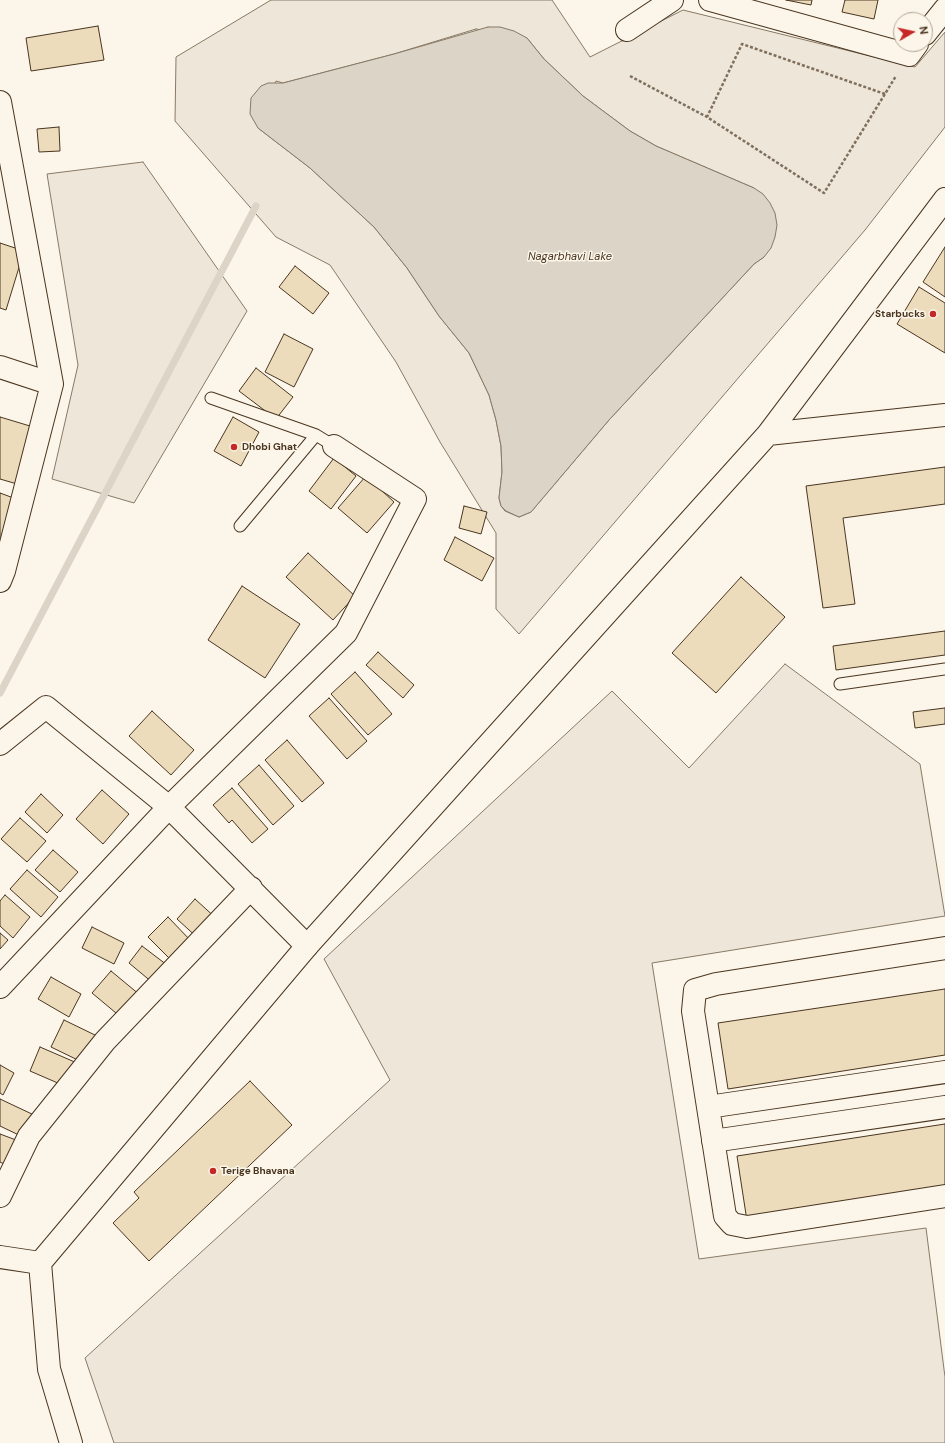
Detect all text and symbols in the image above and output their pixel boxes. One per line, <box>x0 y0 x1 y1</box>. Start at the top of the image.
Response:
north arrow <box>893 12 933 52</box>
text: N <box>916 25 931 35</box>
water label: Nagarbhavi Lake <box>528 250 612 264</box>
place label: Starbucks <box>875 308 925 320</box>
marker: Starbucks <box>928 309 938 319</box>
place label: Dhobi Ghat <box>242 441 297 453</box>
marker: Dhobi Ghat <box>229 442 239 452</box>
place label: Terige Bhavana <box>221 1165 295 1177</box>
marker: Terige Bhavana <box>208 1166 218 1176</box>

